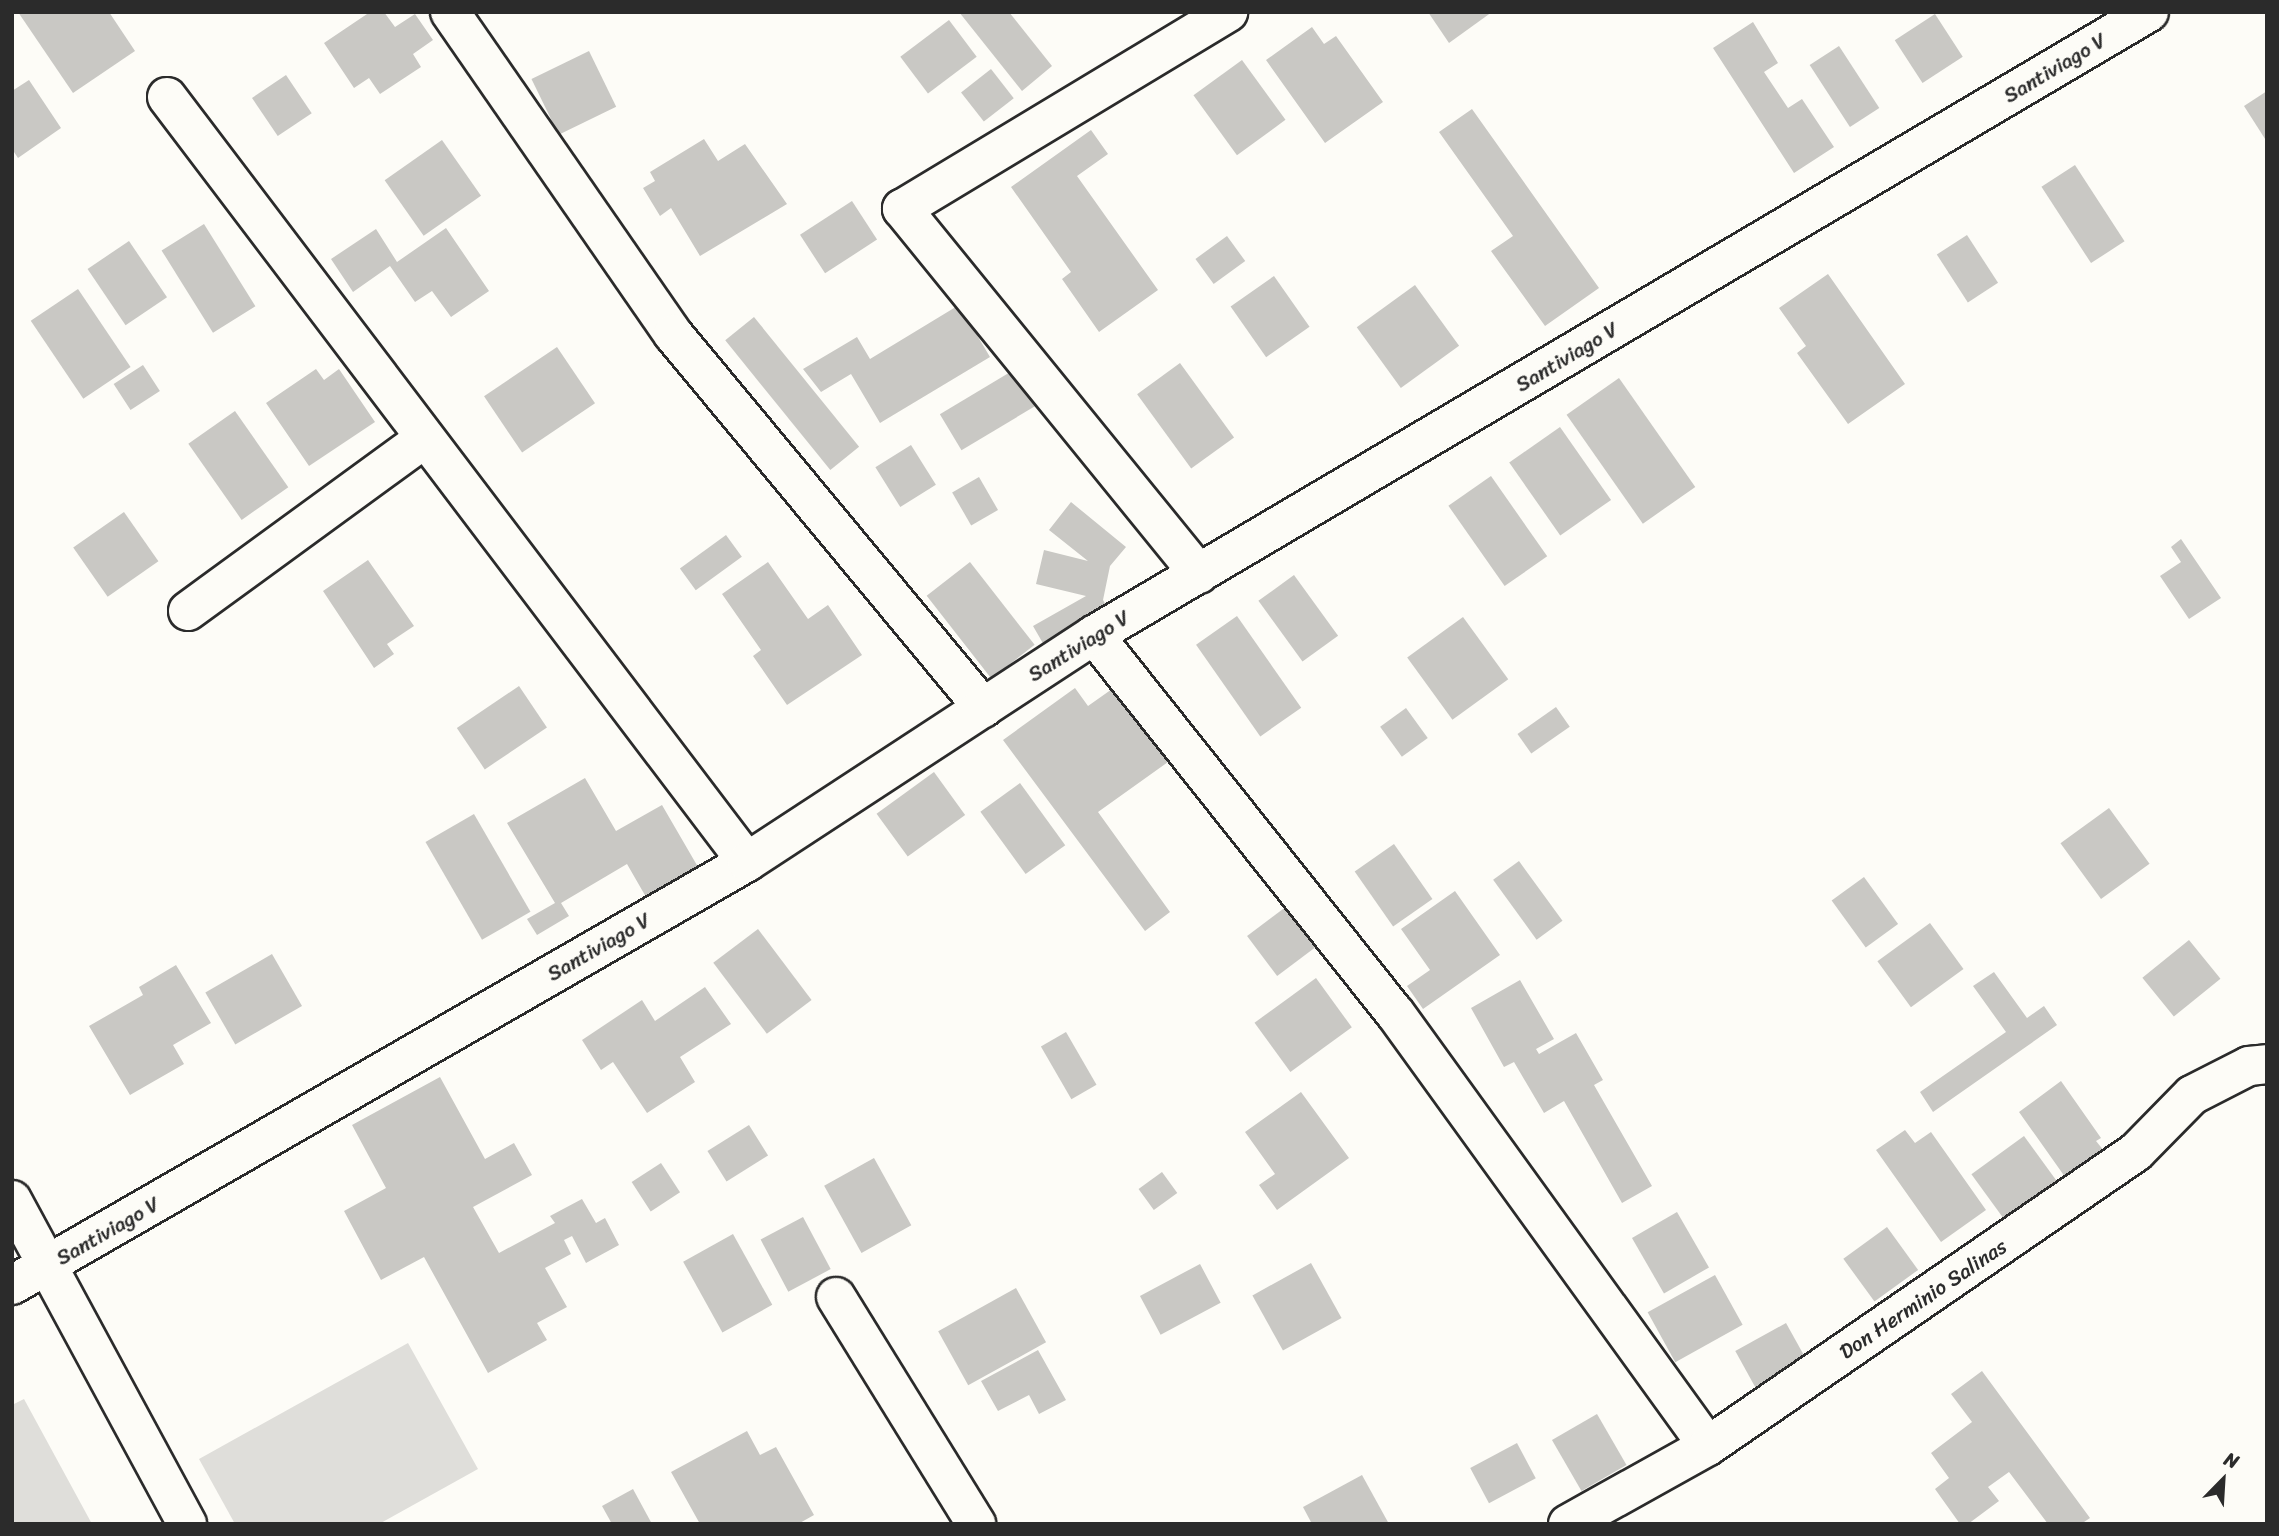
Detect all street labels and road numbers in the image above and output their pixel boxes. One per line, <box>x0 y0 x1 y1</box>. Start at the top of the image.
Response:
street label: Santiviago V <box>1999 27 2111 109</box>
street label: Santiviago V <box>1511 316 1623 398</box>
street label: Santiviago V <box>1023 605 1135 687</box>
street label: Santiviago V <box>543 907 655 987</box>
street label: Santiviago V <box>52 1191 164 1271</box>
street label: Don Herminio Salinas <box>1835 1234 2011 1364</box>

